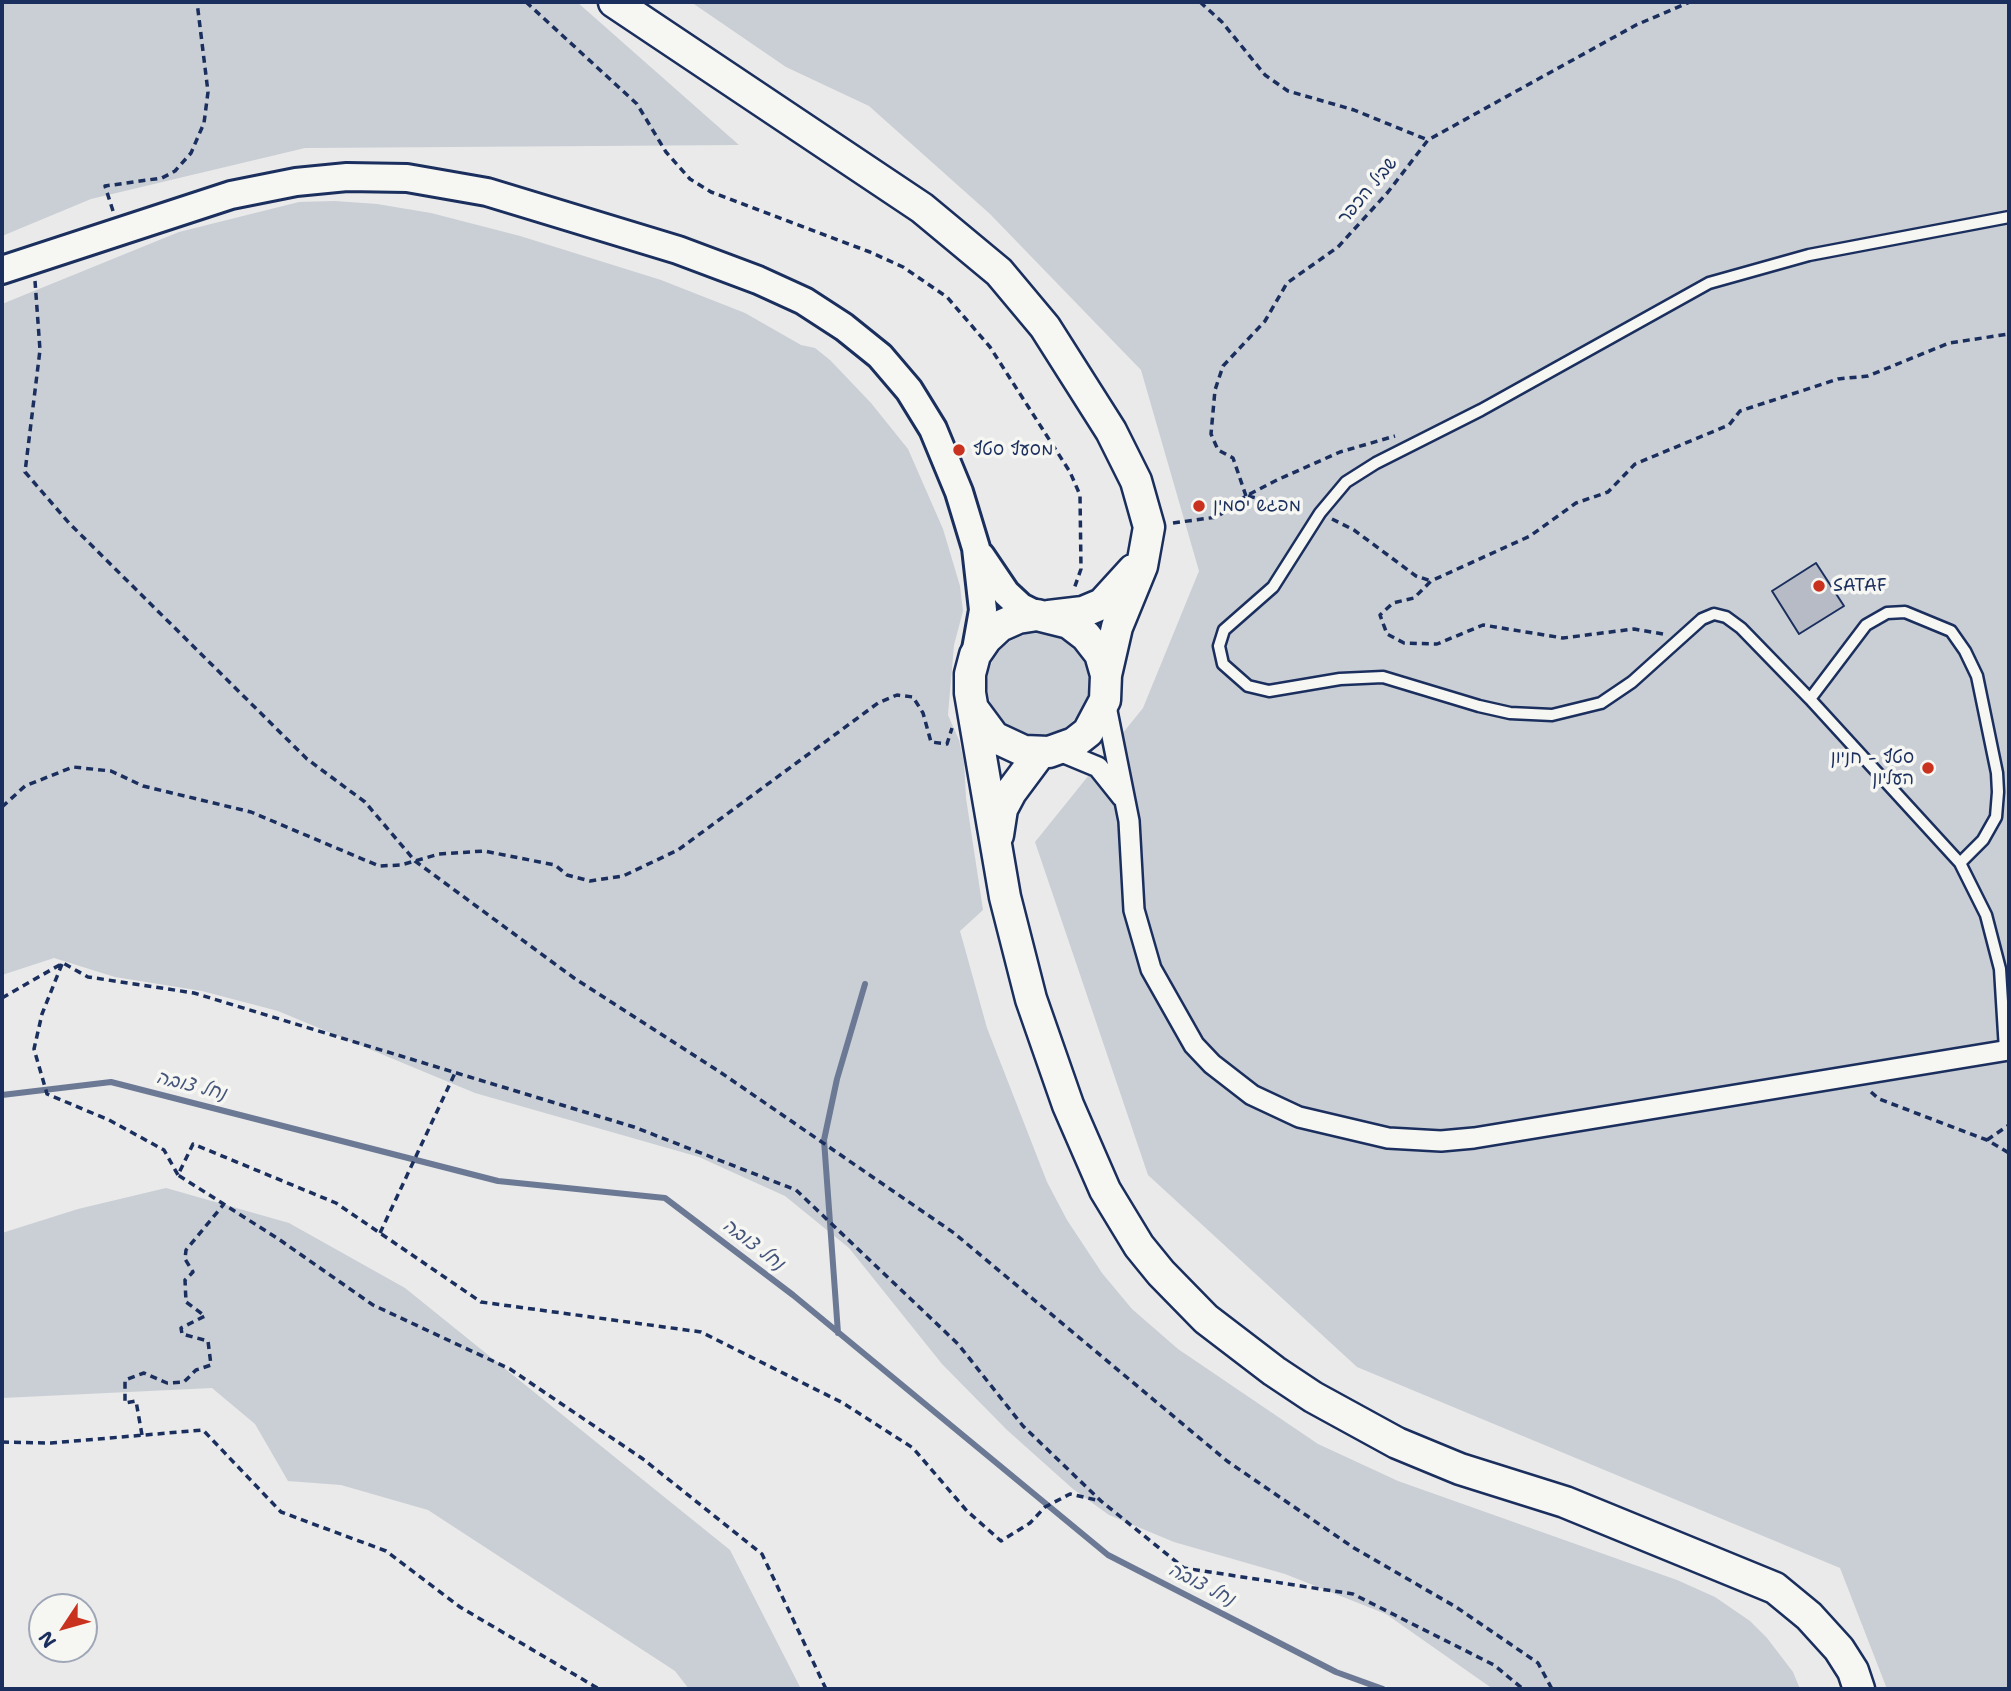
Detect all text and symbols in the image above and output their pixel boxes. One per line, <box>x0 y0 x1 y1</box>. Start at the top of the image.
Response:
street label: שביל הכפר <box>1334 153 1402 229</box>
place label: מסעף סטף <box>973 439 1053 461</box>
marker: מסעף סטף <box>951 442 967 458</box>
place label: מפגש יסמין <box>1213 495 1301 517</box>
marker: מפגש יסמין <box>1191 498 1207 514</box>
place label: SATAF <box>1833 575 1887 597</box>
marker: SATAF <box>1811 578 1827 594</box>
place label: סטף - חניון העליון <box>1830 747 1914 790</box>
marker: סטף - חניון העליון <box>1920 760 1936 776</box>
water label: נחל צובה <box>154 1066 228 1106</box>
water label: נחל צובה <box>718 1214 788 1276</box>
water label: נחל צובה <box>1164 1559 1238 1611</box>
north arrow <box>28 1593 98 1663</box>
text: N <box>33 1626 62 1653</box>

